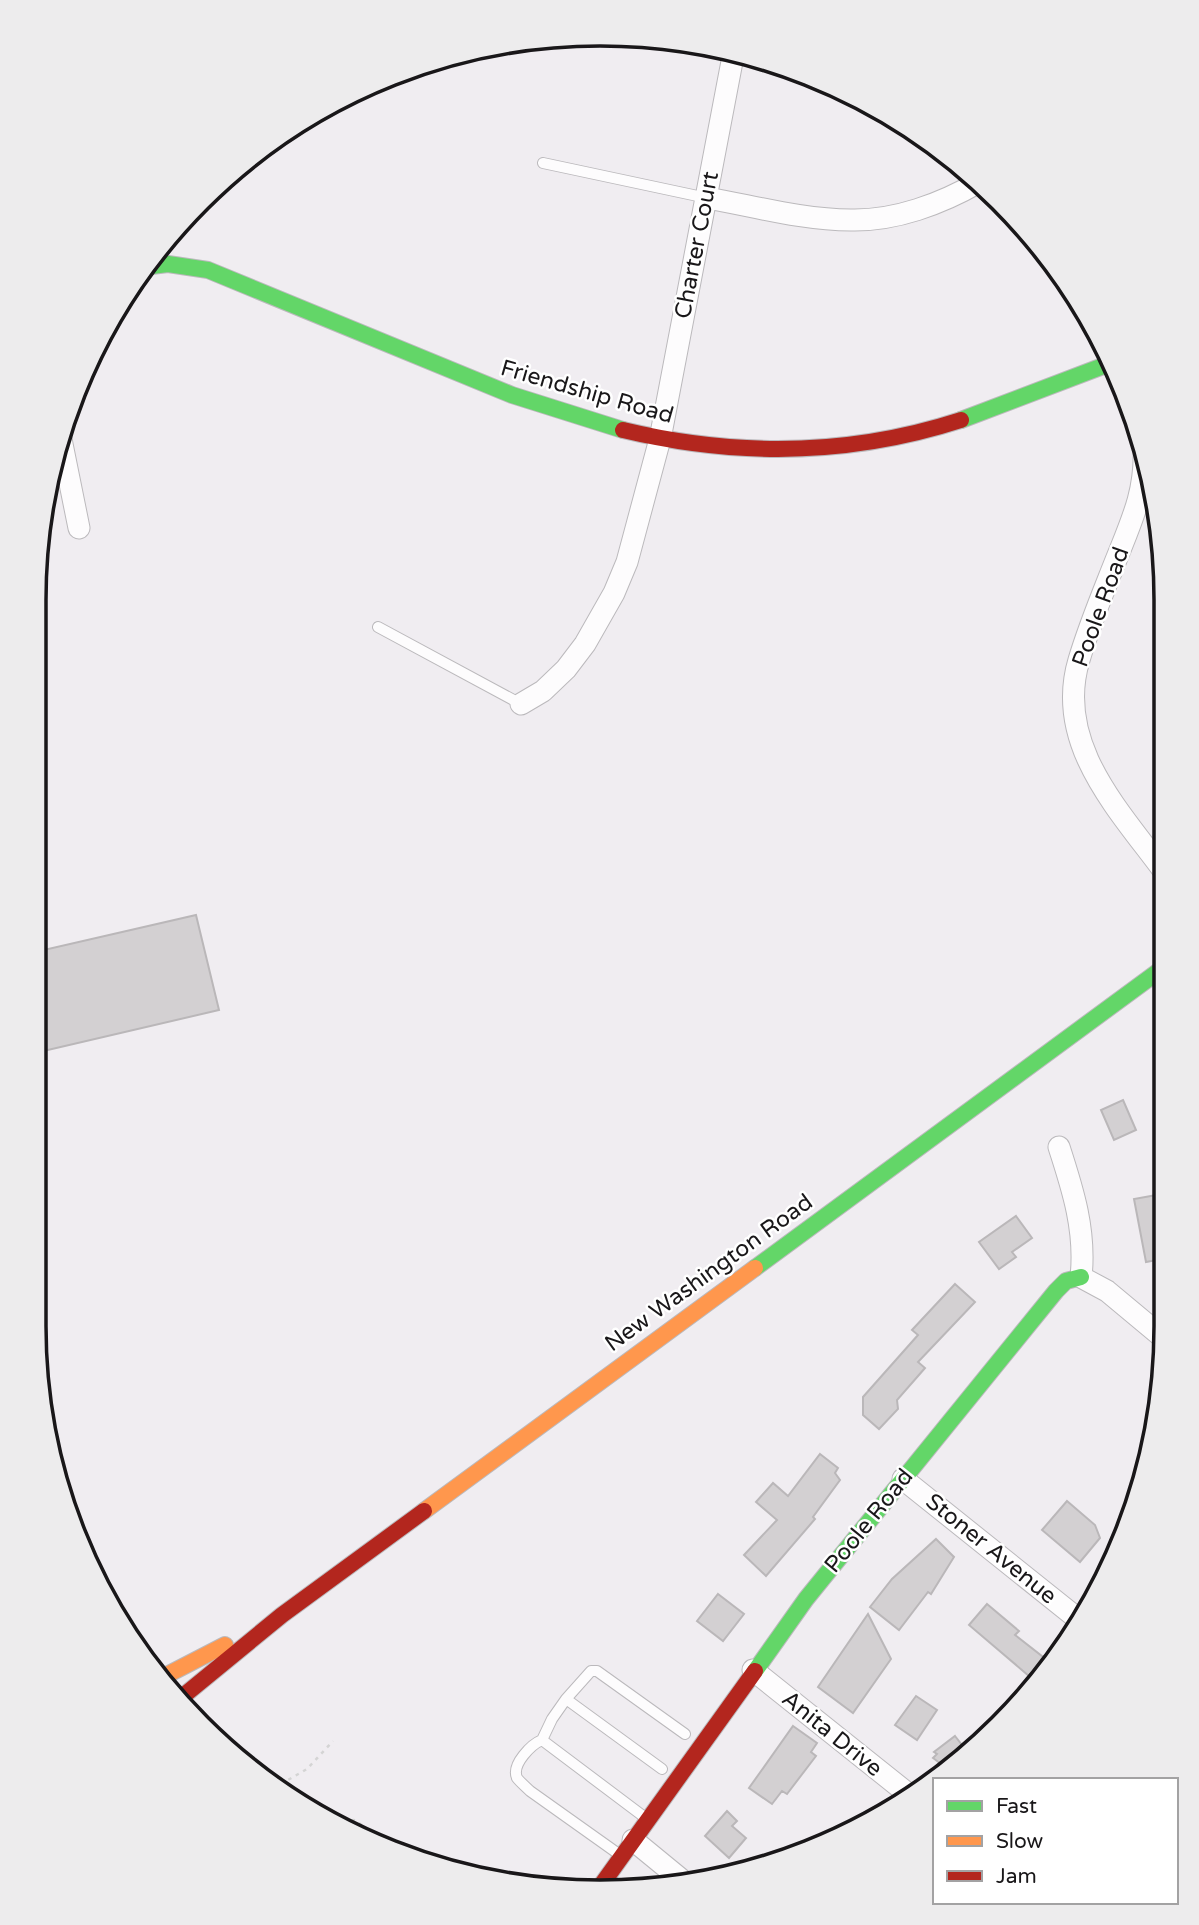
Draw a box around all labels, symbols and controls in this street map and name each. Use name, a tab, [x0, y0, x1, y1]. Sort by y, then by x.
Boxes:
street label: Charter Court	[669, 169, 725, 321]
street label: Friendship Road	[497, 354, 677, 430]
street label: Poole Road	[1066, 543, 1136, 671]
street label: New Washington Road	[600, 1188, 818, 1358]
street label: Poole Road	[819, 1463, 919, 1579]
street label: Stoner Avenue	[920, 1488, 1062, 1610]
street label: Anita Drive	[776, 1685, 888, 1783]
legend	[933, 1778, 1178, 1904]
text: Fast	[996, 1794, 1037, 1819]
text: Slow	[996, 1829, 1044, 1854]
text: Jam	[996, 1864, 1037, 1889]

